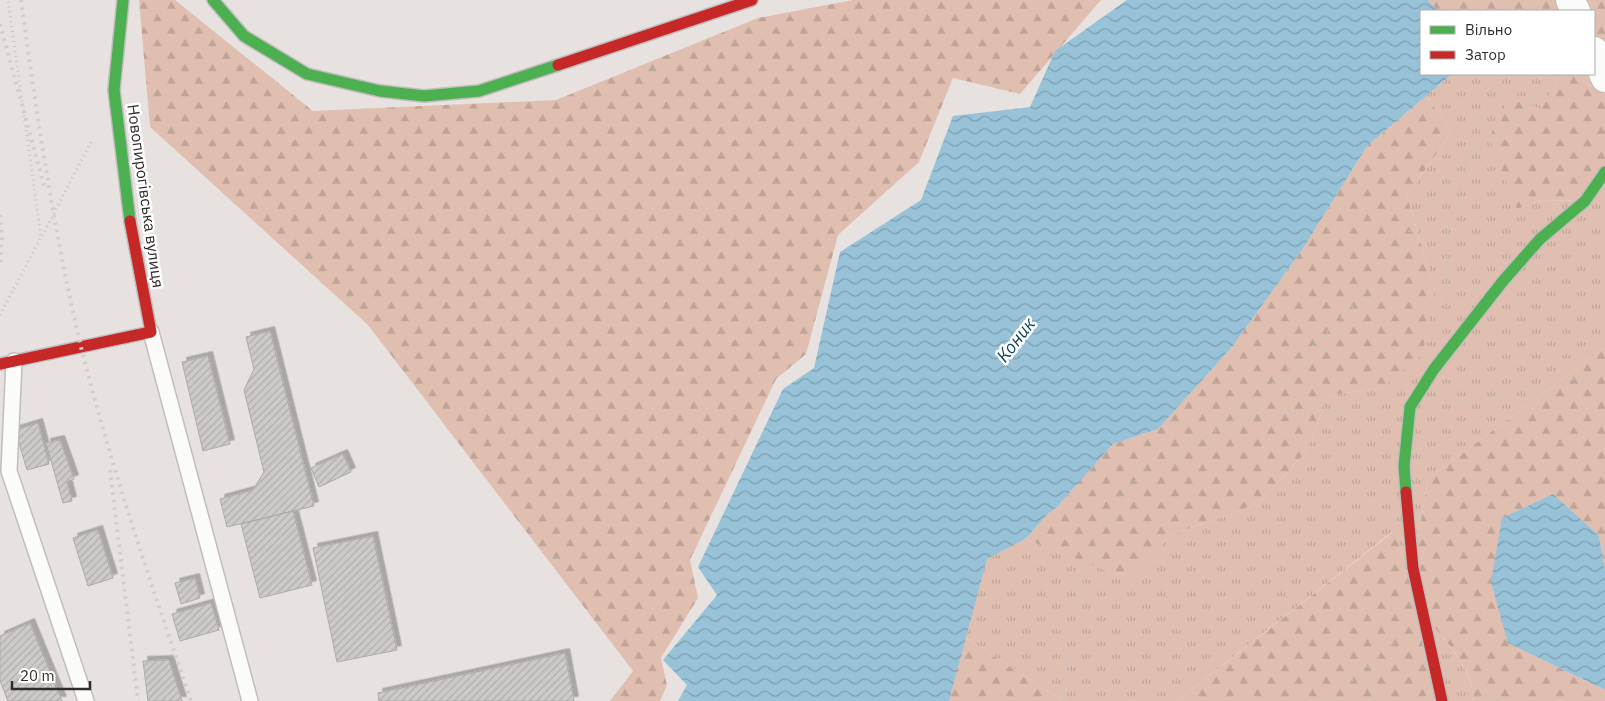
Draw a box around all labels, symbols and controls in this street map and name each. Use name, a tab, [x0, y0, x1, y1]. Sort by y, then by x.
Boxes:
legend	[1420, 10, 1595, 75]
text: Вільно	[1465, 20, 1512, 39]
text: Затор	[1465, 45, 1506, 64]
street label: Новопирогівська вулиця	[123, 103, 169, 289]
water label: Коник	[991, 312, 1040, 367]
scale bar	[12, 658, 90, 690]
text: 20 m	[20, 666, 55, 685]

